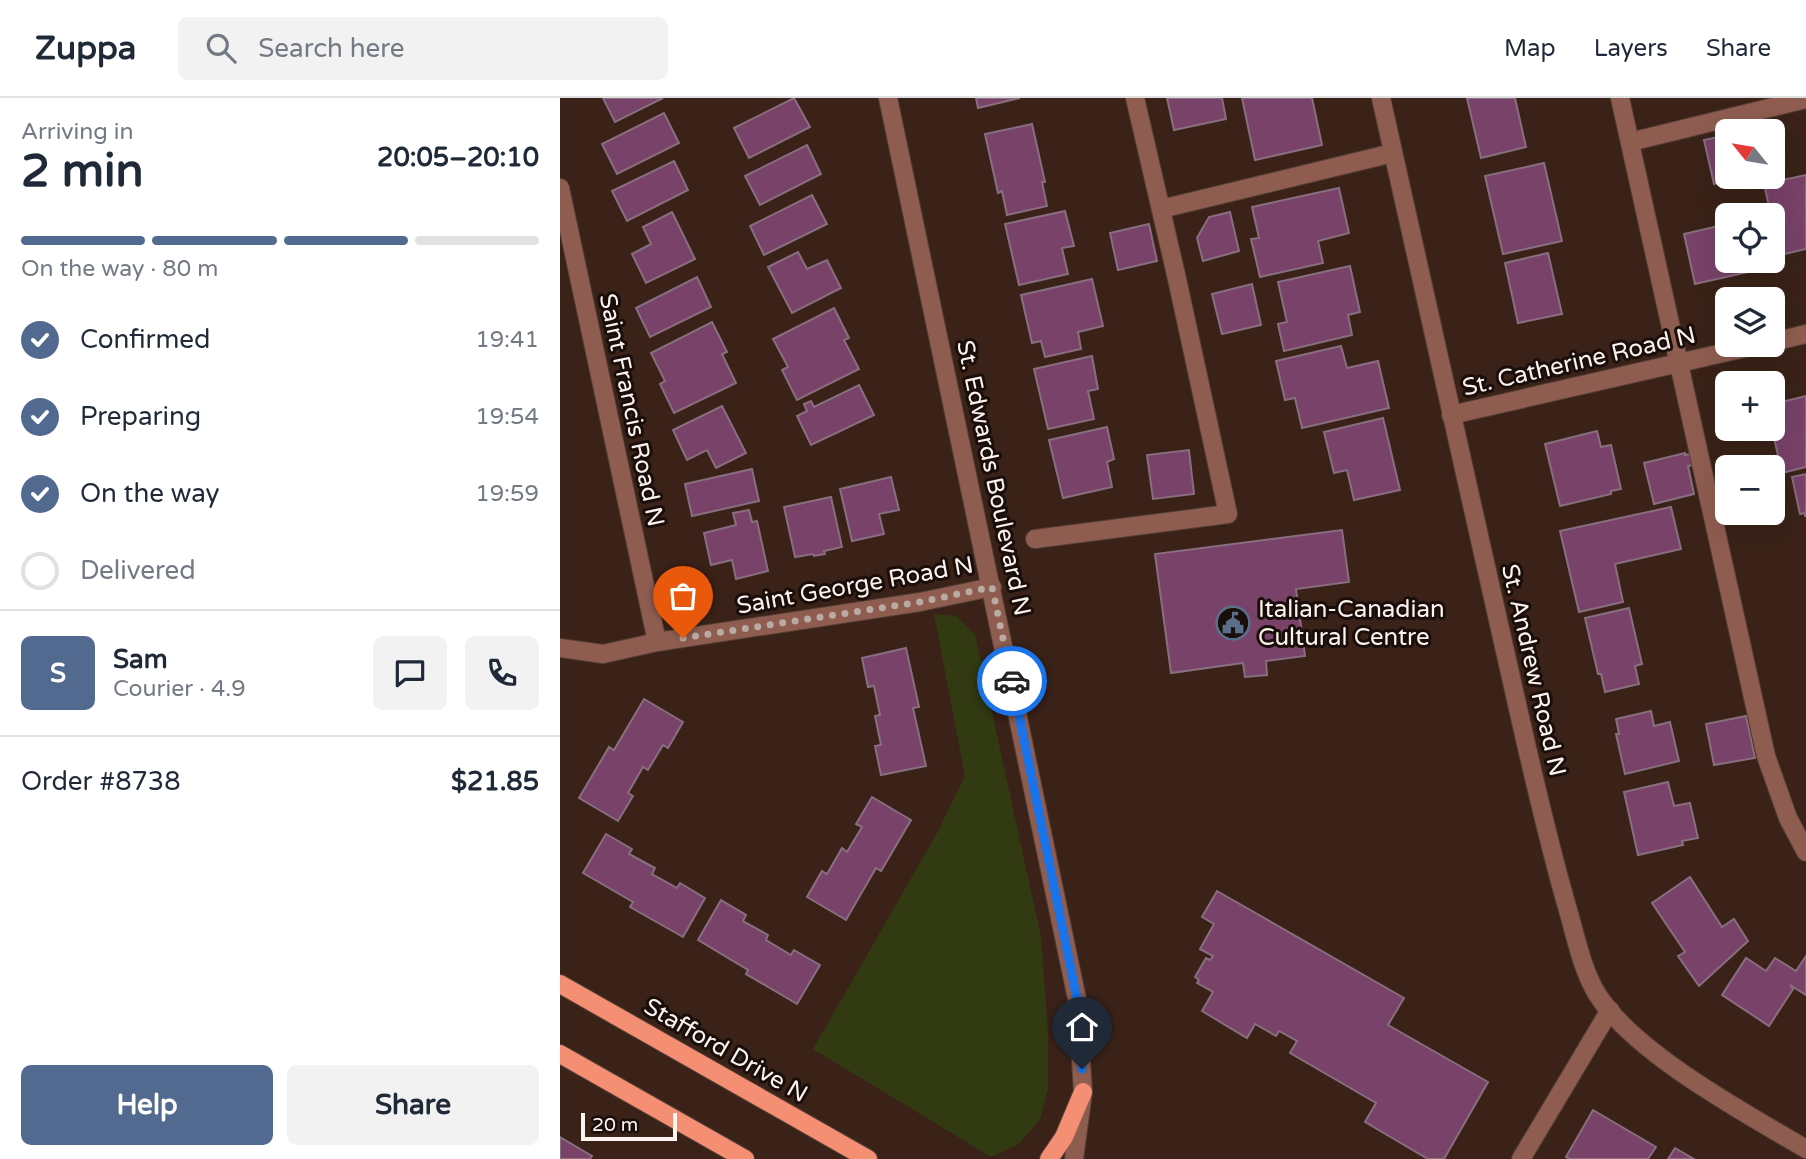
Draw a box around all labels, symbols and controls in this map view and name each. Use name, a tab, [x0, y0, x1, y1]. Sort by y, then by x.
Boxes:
search box	[178, 17, 668, 80]
text: Zuppa	[35, 29, 136, 68]
icon: search	[202, 29, 240, 67]
text: Search here	[258, 33, 405, 64]
text: Map	[1504, 34, 1556, 63]
text: Layers	[1594, 34, 1668, 63]
text: Share	[1706, 34, 1771, 63]
text: Arriving in	[21, 118, 134, 146]
north arrow	[1715, 119, 1785, 189]
map controls	[1715, 119, 1785, 525]
text: 20:05–20:10	[377, 142, 539, 173]
text: 2 min	[21, 144, 144, 199]
button: locate	[1715, 203, 1785, 273]
text: On the way · 80 m	[21, 255, 218, 283]
button: layers	[1715, 287, 1785, 357]
street label: Saint Francis Road N	[593, 291, 670, 529]
icon: check	[21, 321, 59, 359]
street label: St. Catherine Road N	[1460, 321, 1699, 402]
text: Confirmed	[80, 324, 210, 355]
text: 19:41	[475, 326, 539, 354]
street label: St. Edwards Boulevard N	[950, 338, 1037, 618]
button: +	[1715, 371, 1785, 441]
icon: check	[21, 398, 59, 436]
text: Preparing	[80, 401, 201, 432]
text: 19:54	[475, 403, 539, 431]
button: −	[1715, 455, 1785, 525]
icon: check	[21, 475, 59, 513]
text: On the way	[80, 478, 220, 509]
text: 19:59	[475, 480, 539, 508]
street label: Saint George Road N	[734, 550, 976, 621]
text: Delivered	[80, 555, 196, 586]
street label: St. Andrew Road N	[1495, 561, 1572, 779]
pin	[653, 566, 713, 638]
icon: bag	[664, 577, 702, 615]
place label: Italian-Canadian Cultural Centre	[1258, 595, 1445, 652]
public building icon: Italian-Canadian Cultural Centre	[1214, 604, 1252, 642]
button: chat	[373, 636, 447, 710]
button: phone	[465, 636, 539, 710]
text: Sam	[113, 644, 168, 675]
courier	[977, 646, 1047, 716]
text: S	[50, 658, 66, 689]
icon: car	[993, 662, 1031, 700]
text: Courier · 4.9	[113, 675, 246, 703]
text: Order #8738	[21, 766, 181, 797]
text: $21.85	[451, 766, 539, 797]
street label: Stafford Drive N	[639, 992, 813, 1109]
pin	[1052, 997, 1112, 1069]
icon: home	[1063, 1008, 1101, 1046]
button: Help	[21, 1065, 273, 1145]
button: Share	[287, 1065, 539, 1145]
scale bar	[581, 1110, 677, 1142]
text: 20 m	[592, 1114, 638, 1136]

